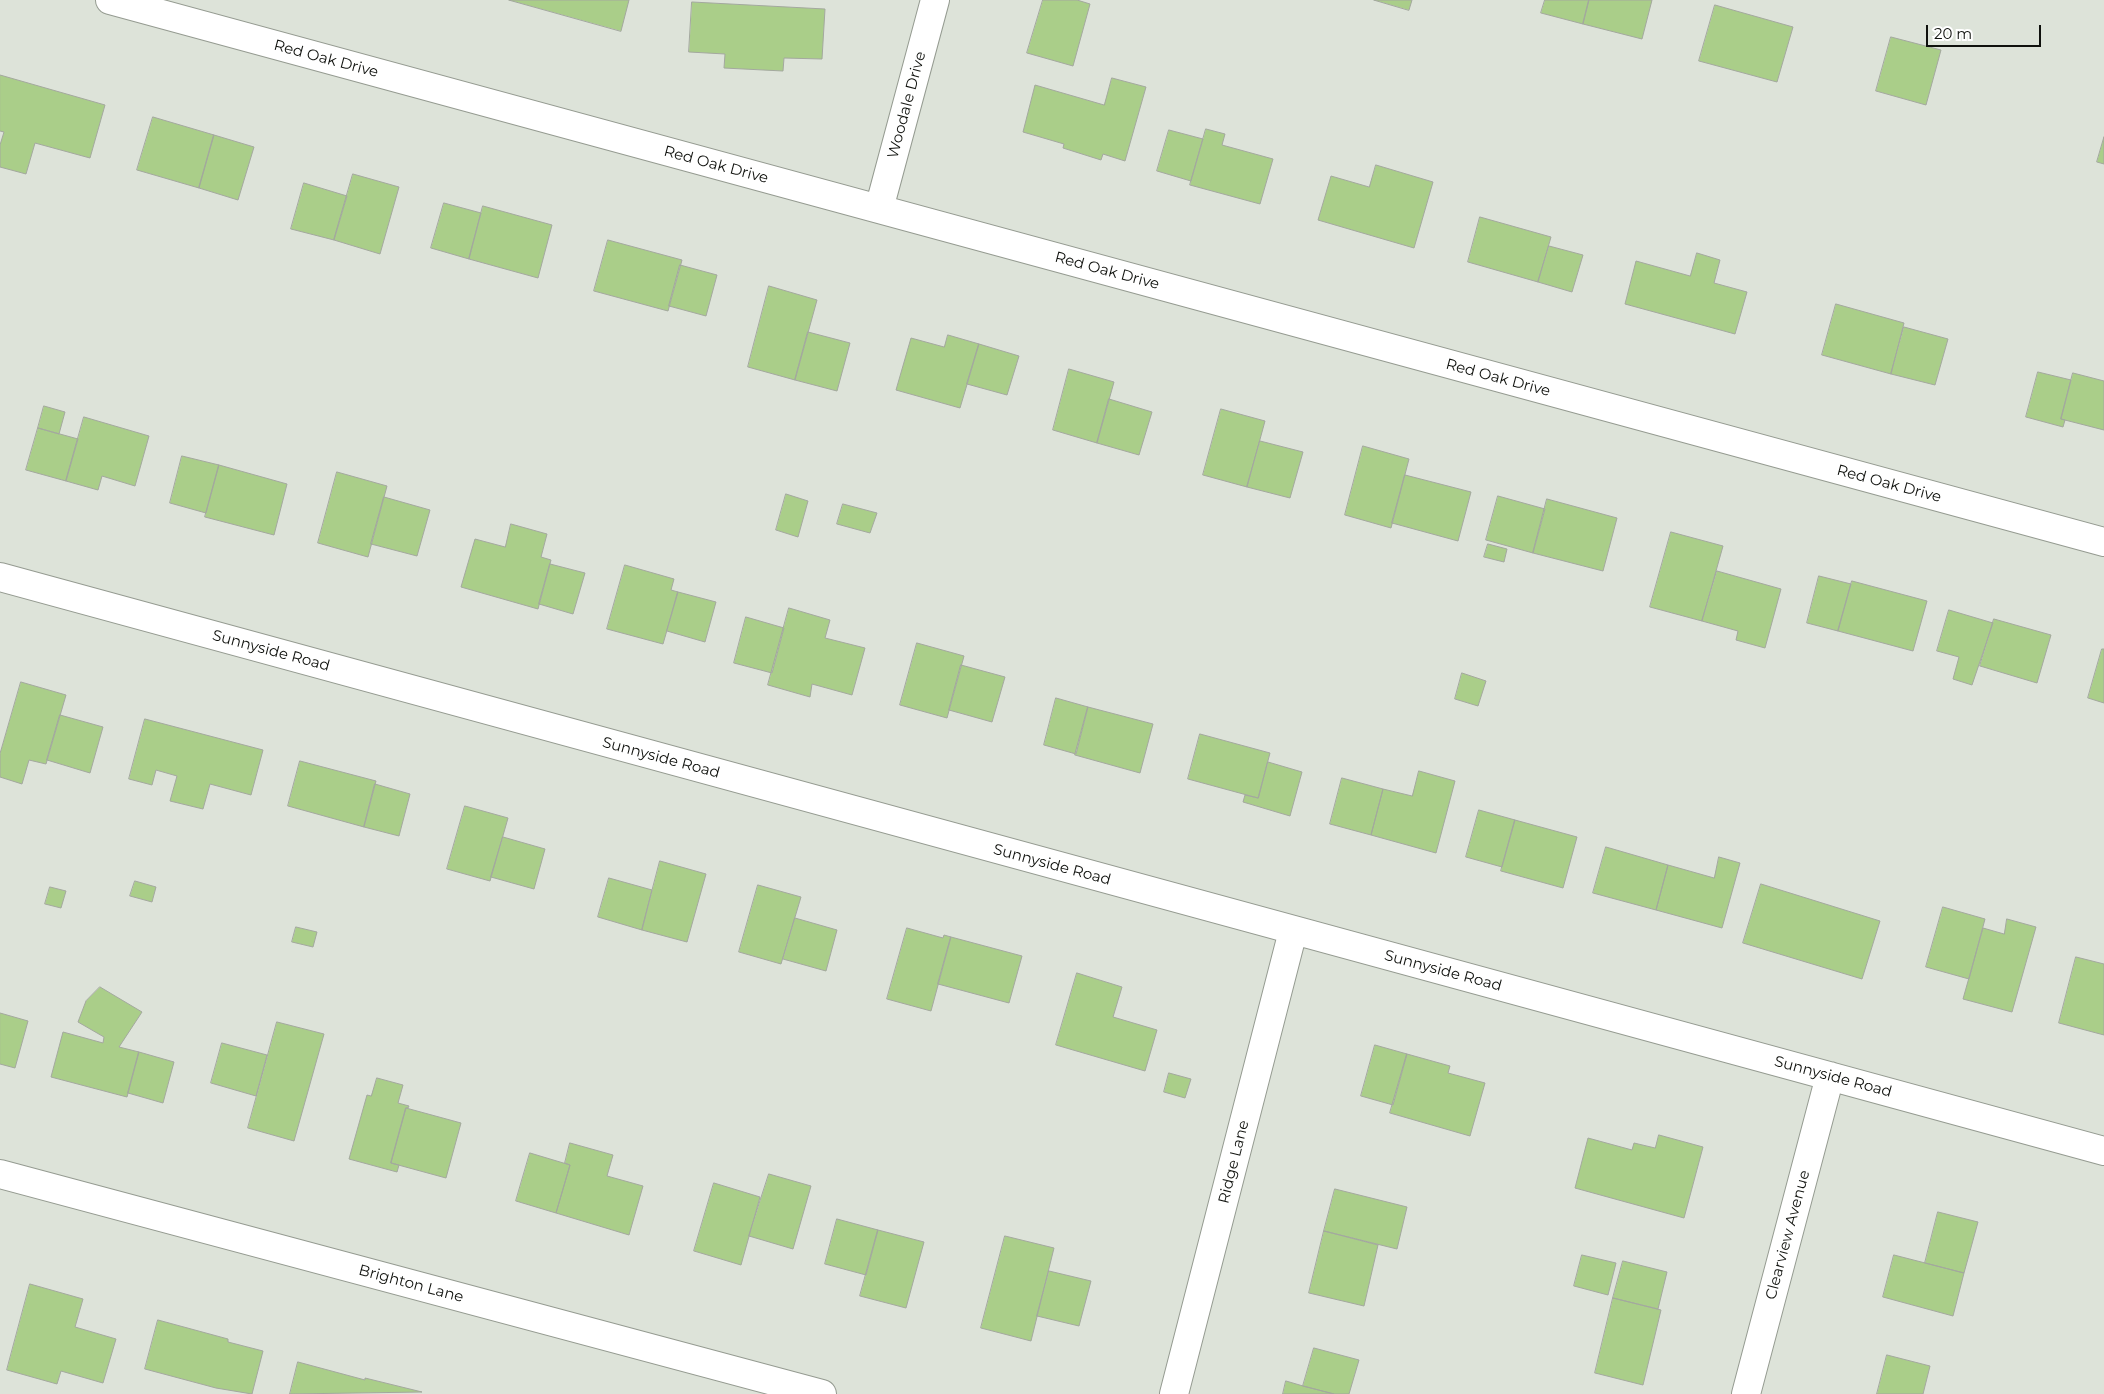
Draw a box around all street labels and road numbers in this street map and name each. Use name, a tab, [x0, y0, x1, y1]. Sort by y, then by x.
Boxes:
street label: Red Oak Drive	[272, 36, 380, 82]
street label: Woodale Drive	[884, 50, 930, 160]
street label: Red Oak Drive	[662, 142, 770, 188]
street label: Red Oak Drive	[1053, 248, 1161, 294]
street label: Red Oak Drive	[1444, 355, 1552, 401]
street label: Red Oak Drive	[1835, 461, 1943, 507]
street label: Sunnyside Road	[210, 627, 332, 675]
street label: Sunnyside Road	[600, 734, 722, 782]
street label: Sunnyside Road	[991, 841, 1113, 889]
street label: Sunnyside Road	[1382, 947, 1504, 995]
street label: Sunnyside Road	[1772, 1053, 1894, 1101]
street label: Ridge Lane	[1215, 1118, 1253, 1206]
street label: Clearview Avenue	[1762, 1168, 1814, 1302]
street label: Brighton Lane	[357, 1261, 465, 1307]

